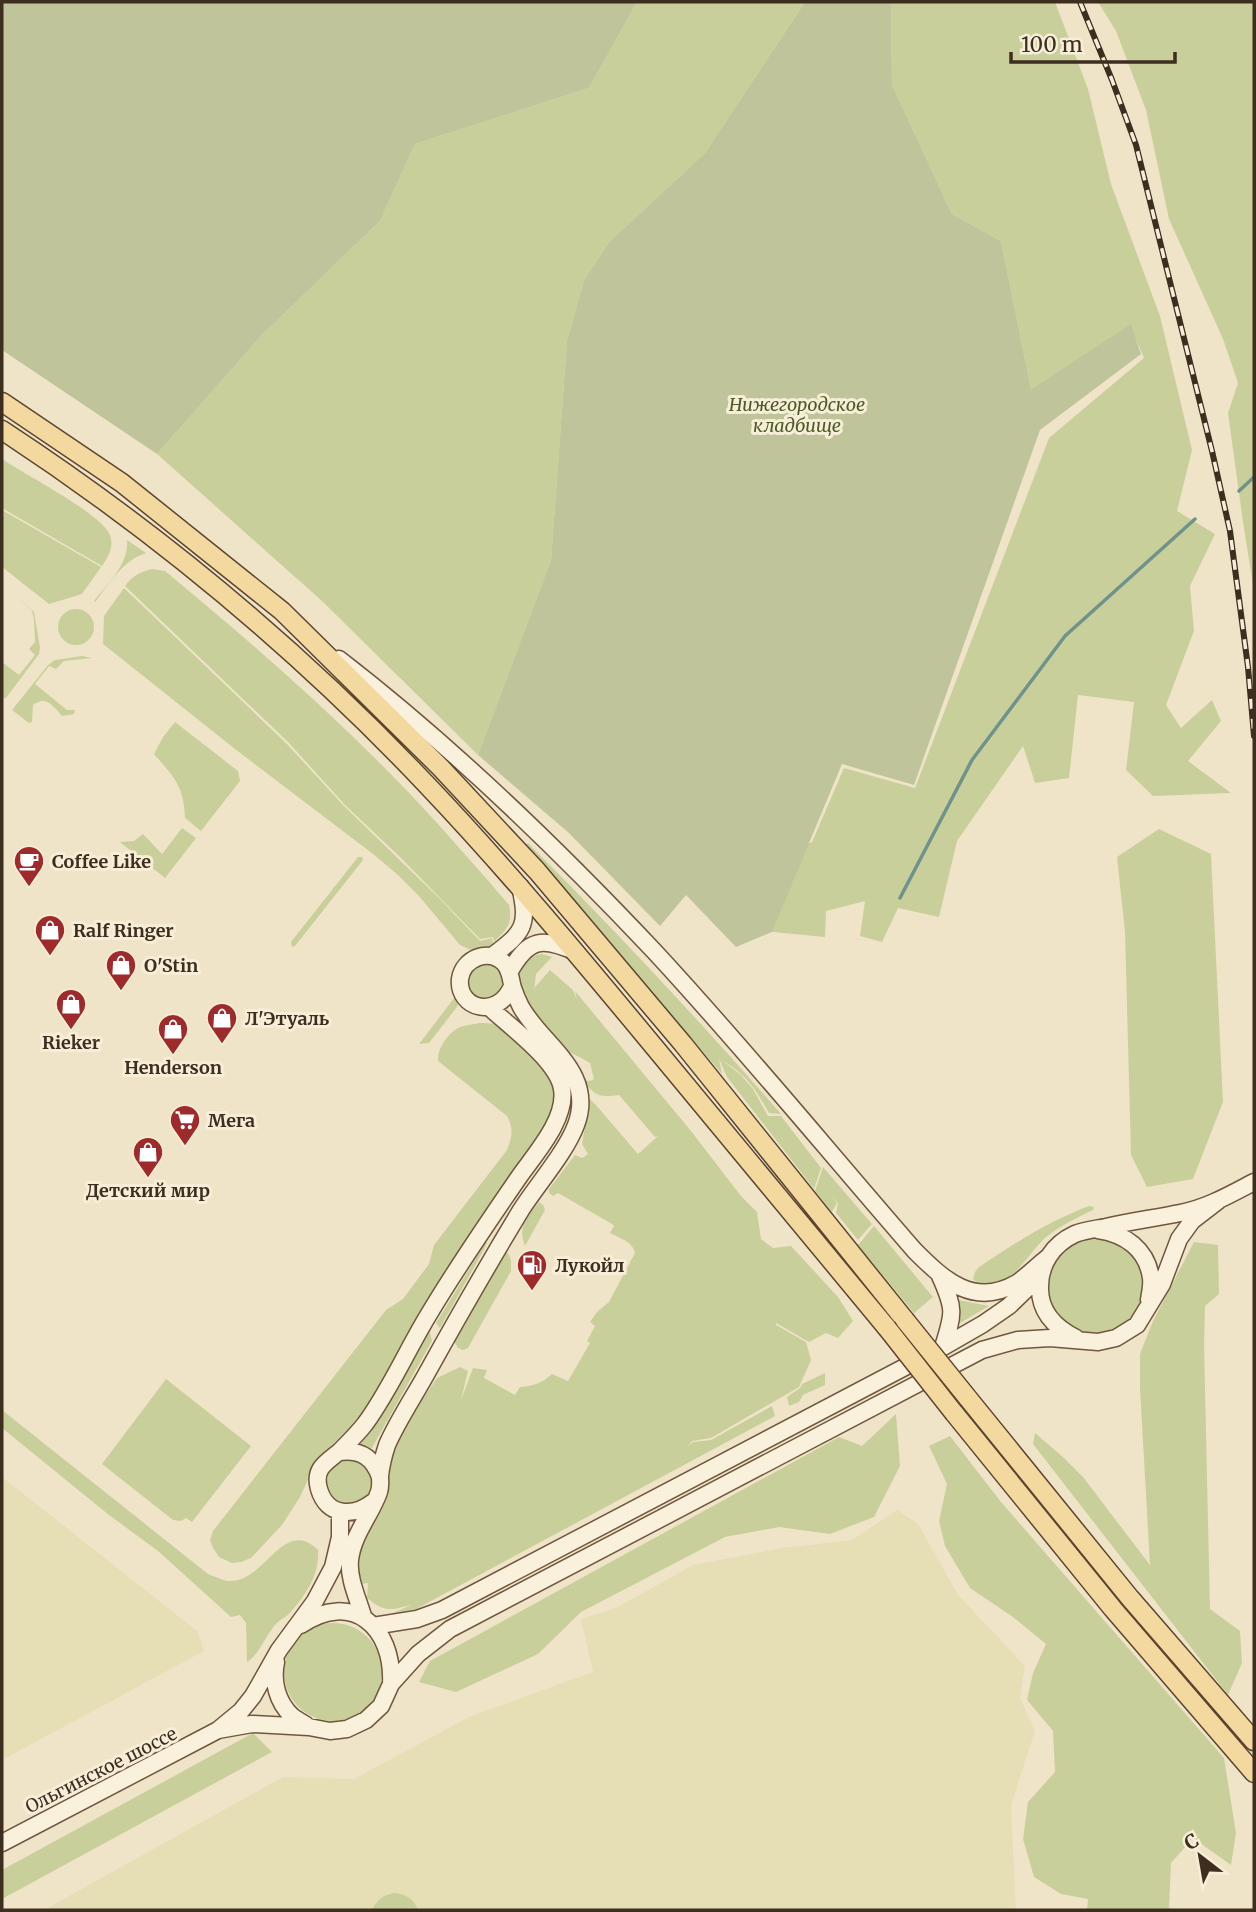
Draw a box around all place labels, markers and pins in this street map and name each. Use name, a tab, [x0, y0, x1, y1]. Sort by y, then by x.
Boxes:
cafe icon: Coffee Like	[12, 844, 46, 888]
place label: Coffee Like	[52, 850, 151, 873]
shop icon: Ralf Ringer	[33, 913, 67, 957]
place label: Ralf Ringer	[73, 919, 174, 942]
shop icon: O'Stin	[104, 948, 138, 992]
place label: O'Stin	[144, 954, 198, 977]
shop icon: Rieker	[54, 987, 88, 1031]
shop icon: Л'Этуаль	[205, 1001, 239, 1045]
place label: Л'Этуаль	[245, 1007, 330, 1030]
shop icon: Henderson	[156, 1012, 190, 1056]
place label: Rieker	[42, 1031, 100, 1054]
place label: Henderson	[124, 1056, 222, 1079]
supermarket icon: Мега	[168, 1103, 202, 1147]
place label: Мега	[208, 1109, 255, 1132]
shop icon: Детский мир	[131, 1135, 165, 1179]
place label: Детский мир	[86, 1179, 210, 1202]
fuel station icon: Лукойл	[515, 1248, 549, 1292]
place label: Лукойл	[555, 1254, 625, 1277]

